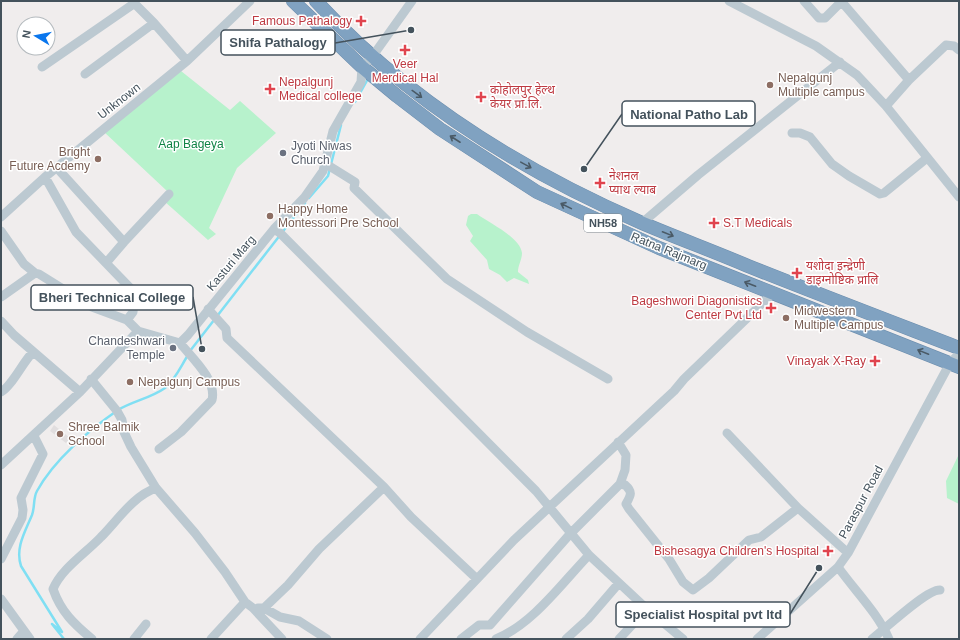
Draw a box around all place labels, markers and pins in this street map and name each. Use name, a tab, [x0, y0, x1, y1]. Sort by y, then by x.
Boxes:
place label: Famous Pathalogy	[252, 14, 352, 28]
marker: Famous Pathalogy	[355, 15, 367, 27]
callout: Shifa Pathalogy	[221, 30, 335, 55]
marker: Veer Merdical Hal	[399, 44, 411, 56]
place label: Veer Merdical Hal	[372, 57, 438, 85]
place label: Nepalgunj Multiple campus	[778, 71, 865, 99]
place label: Nepalgunj Medical college	[279, 75, 362, 103]
marker: Nepalgunj Multiple campus	[765, 80, 775, 90]
place label: काेहाेलपुर हेल्थ केयर प्रा.लि.	[490, 82, 555, 111]
marker: Nepalgunj Medical college	[264, 83, 276, 95]
marker: काेहाेलपुर हेल्थ केयर प्रा.लि.	[475, 91, 487, 103]
callout: National Patho Lab	[622, 101, 755, 126]
place label: Jyoti Niwas Church	[291, 139, 352, 167]
place label: Bright Future Acdemy	[9, 145, 91, 173]
marker: Jyoti Niwas Church	[278, 148, 288, 158]
marker: Bright Future Acdemy	[93, 154, 103, 164]
place label: नेशनल प्याथ ल्याब	[609, 168, 657, 197]
marker: नेशनल प्याथ ल्याब	[594, 177, 606, 189]
place label: Happy Home Montessori Pre School	[278, 202, 399, 230]
marker: Happy Home Montessori Pre School	[265, 211, 275, 221]
place label: S.T Medicals	[723, 216, 792, 230]
marker: S.T Medicals	[708, 217, 720, 229]
place label: यशोदा इन्द्रेणी डाइग्नोष्टिक प्रालि	[805, 258, 879, 287]
marker: यशोदा इन्द्रेणी डाइग्नोष्टिक प्रालि	[791, 267, 803, 279]
callout: Bheri Technical College	[31, 285, 193, 310]
place label: Bageshwori Diagonistics Center Pvt Ltd	[631, 294, 762, 322]
marker: Bageshwori Diagonistics Center Pvt Ltd	[765, 302, 777, 314]
place label: Midwestern Multiple Campus	[794, 304, 883, 332]
marker: Midwestern Multiple Campus	[781, 313, 791, 323]
place label: Chandeshwari Temple	[88, 334, 165, 362]
marker: Chandeshwari Temple	[168, 343, 178, 353]
place label: Vinayak X-Ray	[787, 354, 866, 368]
marker: Vinayak X-Ray	[869, 355, 881, 367]
place label: Nepalgunj Campus	[138, 375, 240, 389]
marker: Nepalgunj Campus	[125, 377, 135, 387]
place label: Shree Balmik School	[68, 420, 140, 448]
marker: Shree Balmik School	[55, 429, 65, 439]
place label: Bishesagya Children's Hospital	[654, 544, 819, 558]
marker: Bishesagya Children's Hospital	[822, 545, 834, 557]
callout: Specialist Hospital pvt ltd	[616, 602, 790, 627]

